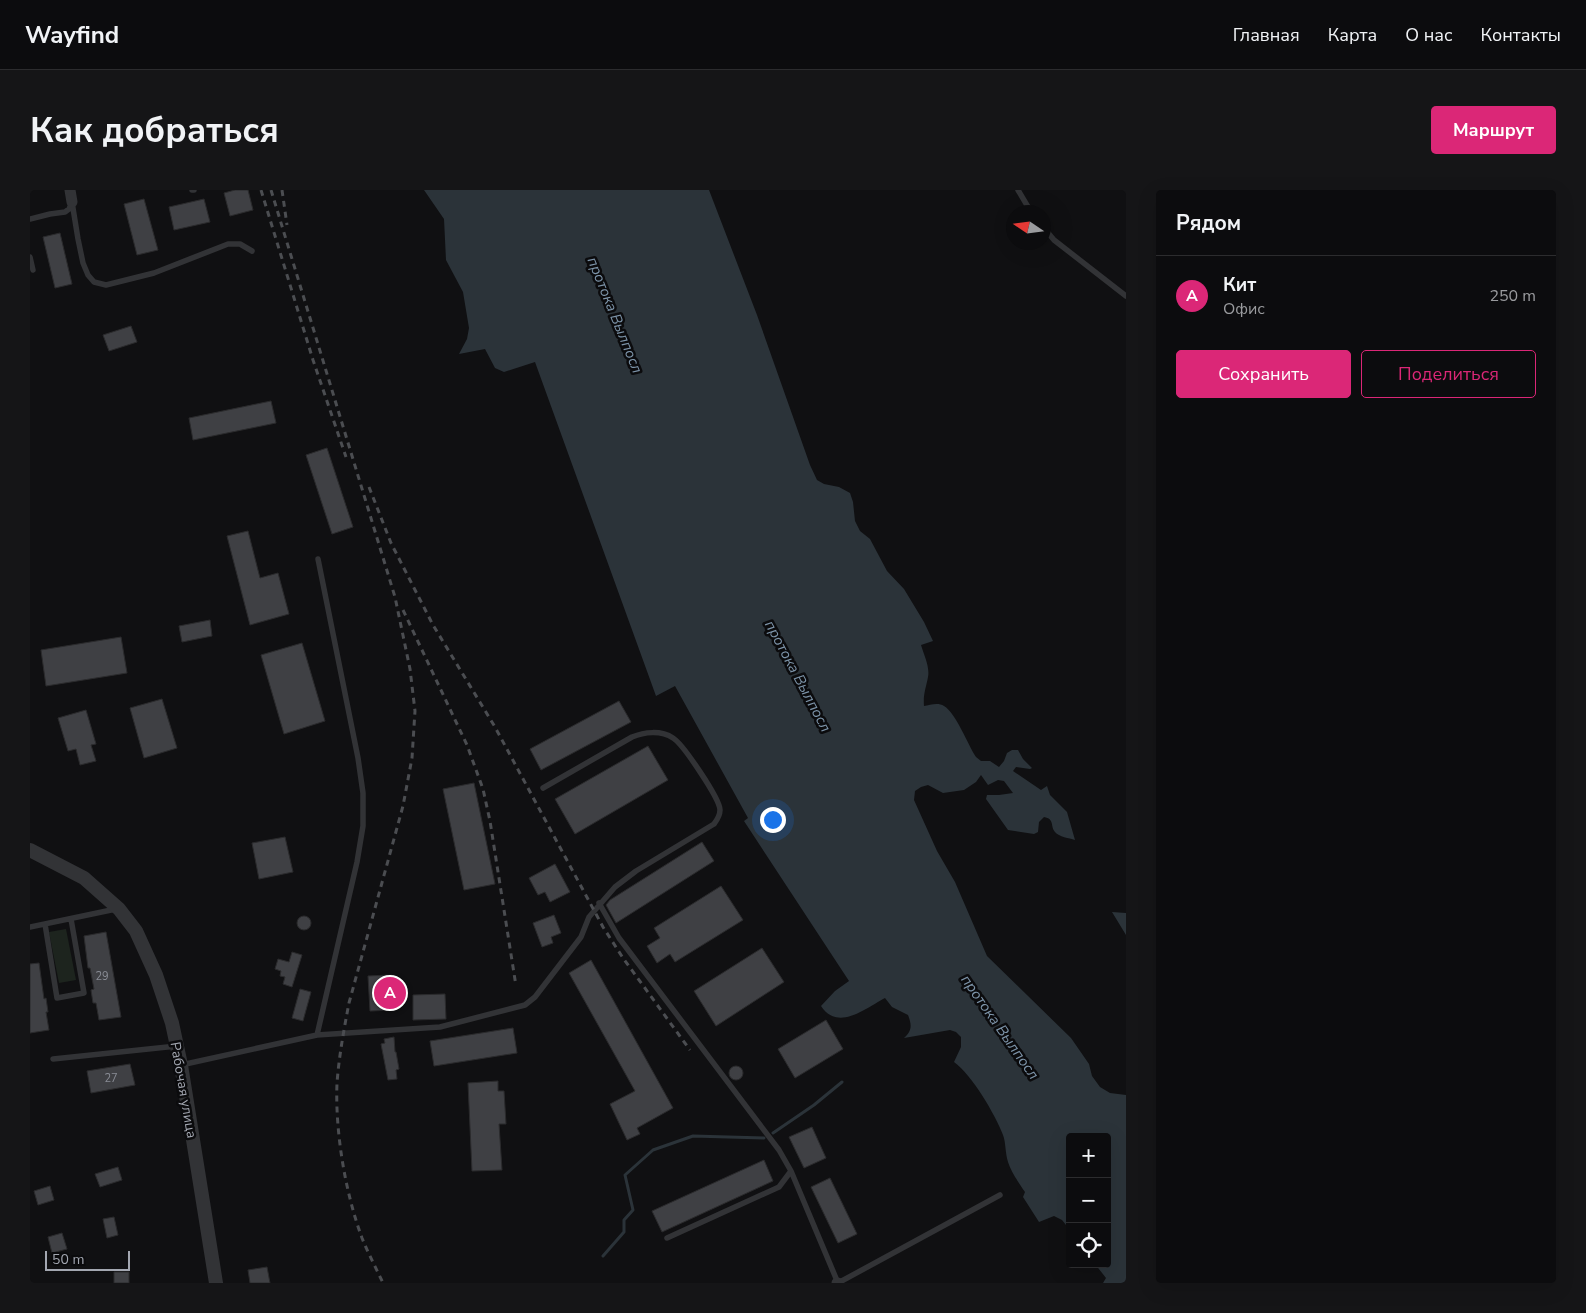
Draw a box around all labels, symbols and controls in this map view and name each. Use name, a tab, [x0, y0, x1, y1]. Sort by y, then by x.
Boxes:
text: Wayfind	[25, 19, 119, 51]
text: Главная	[1233, 23, 1300, 47]
text: Карта	[1328, 23, 1377, 47]
text: О нас	[1405, 23, 1453, 47]
text: Контакты	[1481, 23, 1561, 47]
button: Маршрут	[1431, 106, 1556, 154]
text: Как добраться	[30, 107, 279, 154]
north arrow	[1006, 205, 1051, 250]
text: Рядом	[1176, 209, 1241, 237]
water label: протока Вылпосл	[583, 254, 647, 376]
text: Кит	[1223, 272, 1256, 298]
text: A	[1186, 285, 1198, 307]
text: 250 m	[1489, 285, 1536, 307]
text: Офис	[1223, 298, 1265, 320]
button: Сохранить	[1176, 350, 1351, 398]
button: Поделиться	[1361, 350, 1536, 398]
water label: протока Вылпосл	[760, 617, 836, 735]
your location	[760, 807, 786, 833]
house number: 29	[95, 969, 109, 984]
water label: протока Вылпосл	[956, 971, 1044, 1083]
pin: A	[374, 974, 406, 1012]
street label: Рабочая улица	[166, 1040, 201, 1140]
house number: 27	[104, 1071, 118, 1086]
map controls	[1066, 1133, 1111, 1268]
button: +	[1066, 1133, 1111, 1178]
button: −	[1066, 1178, 1111, 1223]
button: locate	[1066, 1223, 1111, 1268]
scale bar	[45, 1248, 130, 1271]
text: 50 m	[52, 1250, 84, 1269]

